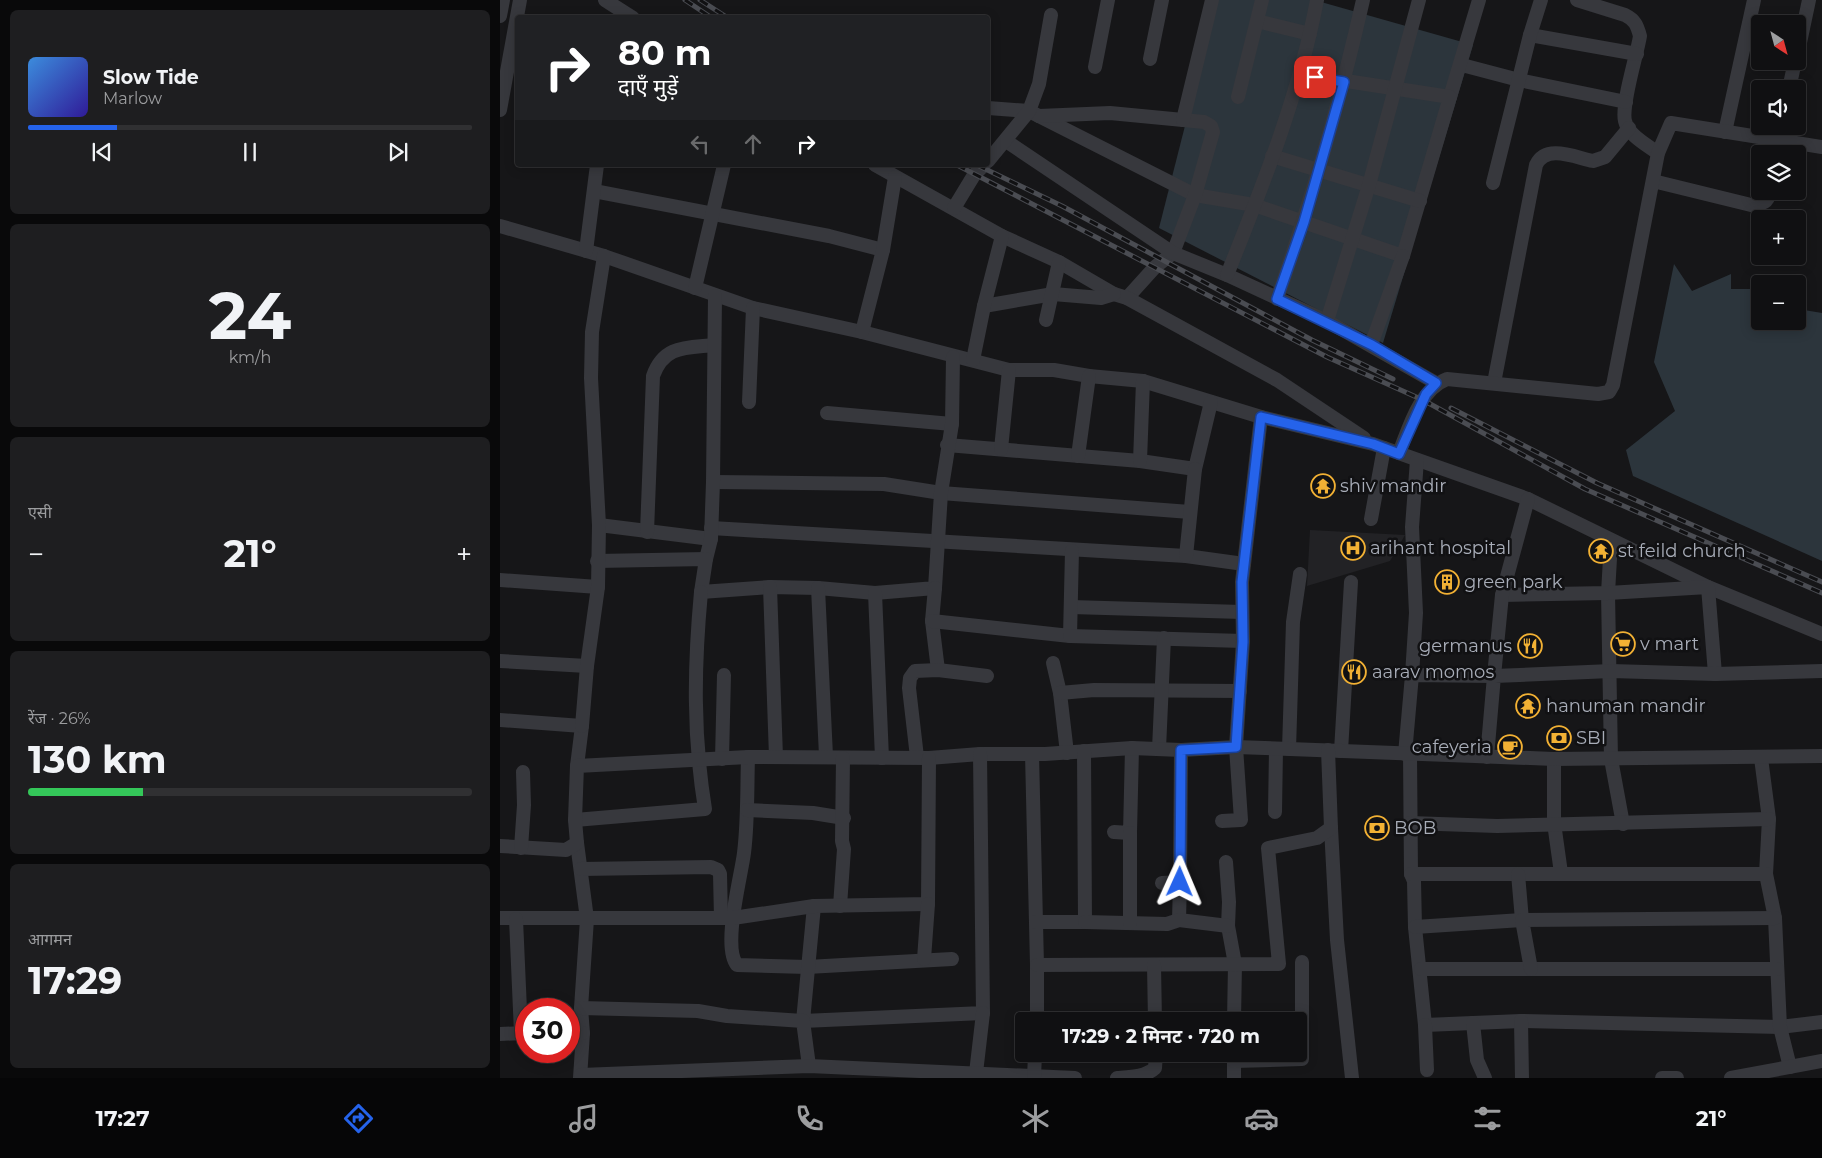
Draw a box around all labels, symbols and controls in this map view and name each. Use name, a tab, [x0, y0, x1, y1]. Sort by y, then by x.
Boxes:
north arrow	[1751, 15, 1806, 70]
map controls	[1751, 15, 1806, 330]
text: 80 m	[618, 31, 712, 74]
icon: right	[535, 35, 600, 100]
pin	[1294, 56, 1336, 98]
icon: arrive	[1301, 63, 1329, 91]
text: Slow Tide	[103, 66, 199, 89]
text: दाएँ मुड़ें	[618, 74, 678, 101]
button: sound	[1751, 80, 1806, 135]
text: Marlow	[103, 89, 162, 108]
icon: left	[686, 130, 714, 158]
icon: ahead	[739, 130, 767, 158]
icon: right	[792, 130, 820, 158]
icon: previous	[88, 138, 116, 166]
icon: pause	[236, 138, 264, 166]
icon: next	[384, 138, 412, 166]
button: layers	[1751, 145, 1806, 200]
button: +	[1751, 210, 1806, 265]
button: −	[1751, 275, 1806, 330]
text: 24	[209, 276, 291, 355]
text: km/h	[229, 348, 271, 367]
temple icon: shiv mandir	[1310, 473, 1336, 499]
place label: shiv mandir	[1340, 475, 1446, 497]
text: एसी	[28, 503, 52, 522]
text: 21°	[223, 530, 277, 577]
hospital icon: arihant hospital	[1340, 535, 1366, 561]
text: −	[28, 537, 44, 571]
text: +	[456, 537, 472, 571]
place label: arihant hospital	[1370, 537, 1511, 559]
temple icon: st feild church	[1588, 538, 1614, 564]
place label: st feild church	[1618, 540, 1746, 562]
building icon: green park	[1434, 569, 1460, 595]
place label: green park	[1464, 571, 1563, 593]
supermarket icon: v mart	[1610, 631, 1636, 657]
restaurant icon: germanus	[1517, 633, 1543, 659]
place label: v mart	[1640, 633, 1699, 655]
place label: germanus	[1419, 635, 1512, 657]
restaurant icon: aarav momos	[1341, 659, 1367, 685]
place label: aarav momos	[1372, 661, 1494, 683]
temple icon: hanuman mandir	[1515, 693, 1541, 719]
place label: hanuman mandir	[1546, 695, 1706, 717]
text: रेंज · 26%	[28, 709, 91, 728]
bank icon: SBI	[1546, 725, 1572, 751]
place label: SBI	[1576, 727, 1606, 749]
cafe icon: cafeyeria	[1497, 734, 1523, 760]
text: 130 km	[28, 736, 167, 783]
place label: cafeyeria	[1412, 736, 1492, 758]
bank icon: BOB	[1364, 815, 1390, 841]
place label: BOB	[1394, 817, 1436, 839]
position arrow	[1153, 855, 1205, 907]
text: आगमन	[28, 930, 72, 949]
text: 17:29	[28, 957, 122, 1004]
speed limit sign: 30	[515, 998, 580, 1063]
text: 17:29 · 2 मिनट · 720 m	[1062, 1025, 1260, 1048]
icon: directions	[341, 1101, 376, 1136]
icon: music	[566, 1101, 601, 1136]
icon: phone	[792, 1101, 827, 1136]
icon: climate	[1018, 1101, 1053, 1136]
icon: car	[1244, 1101, 1279, 1136]
icon: filters	[1470, 1101, 1505, 1136]
text: 17:27	[95, 1105, 150, 1132]
text: 21°	[1696, 1105, 1726, 1132]

